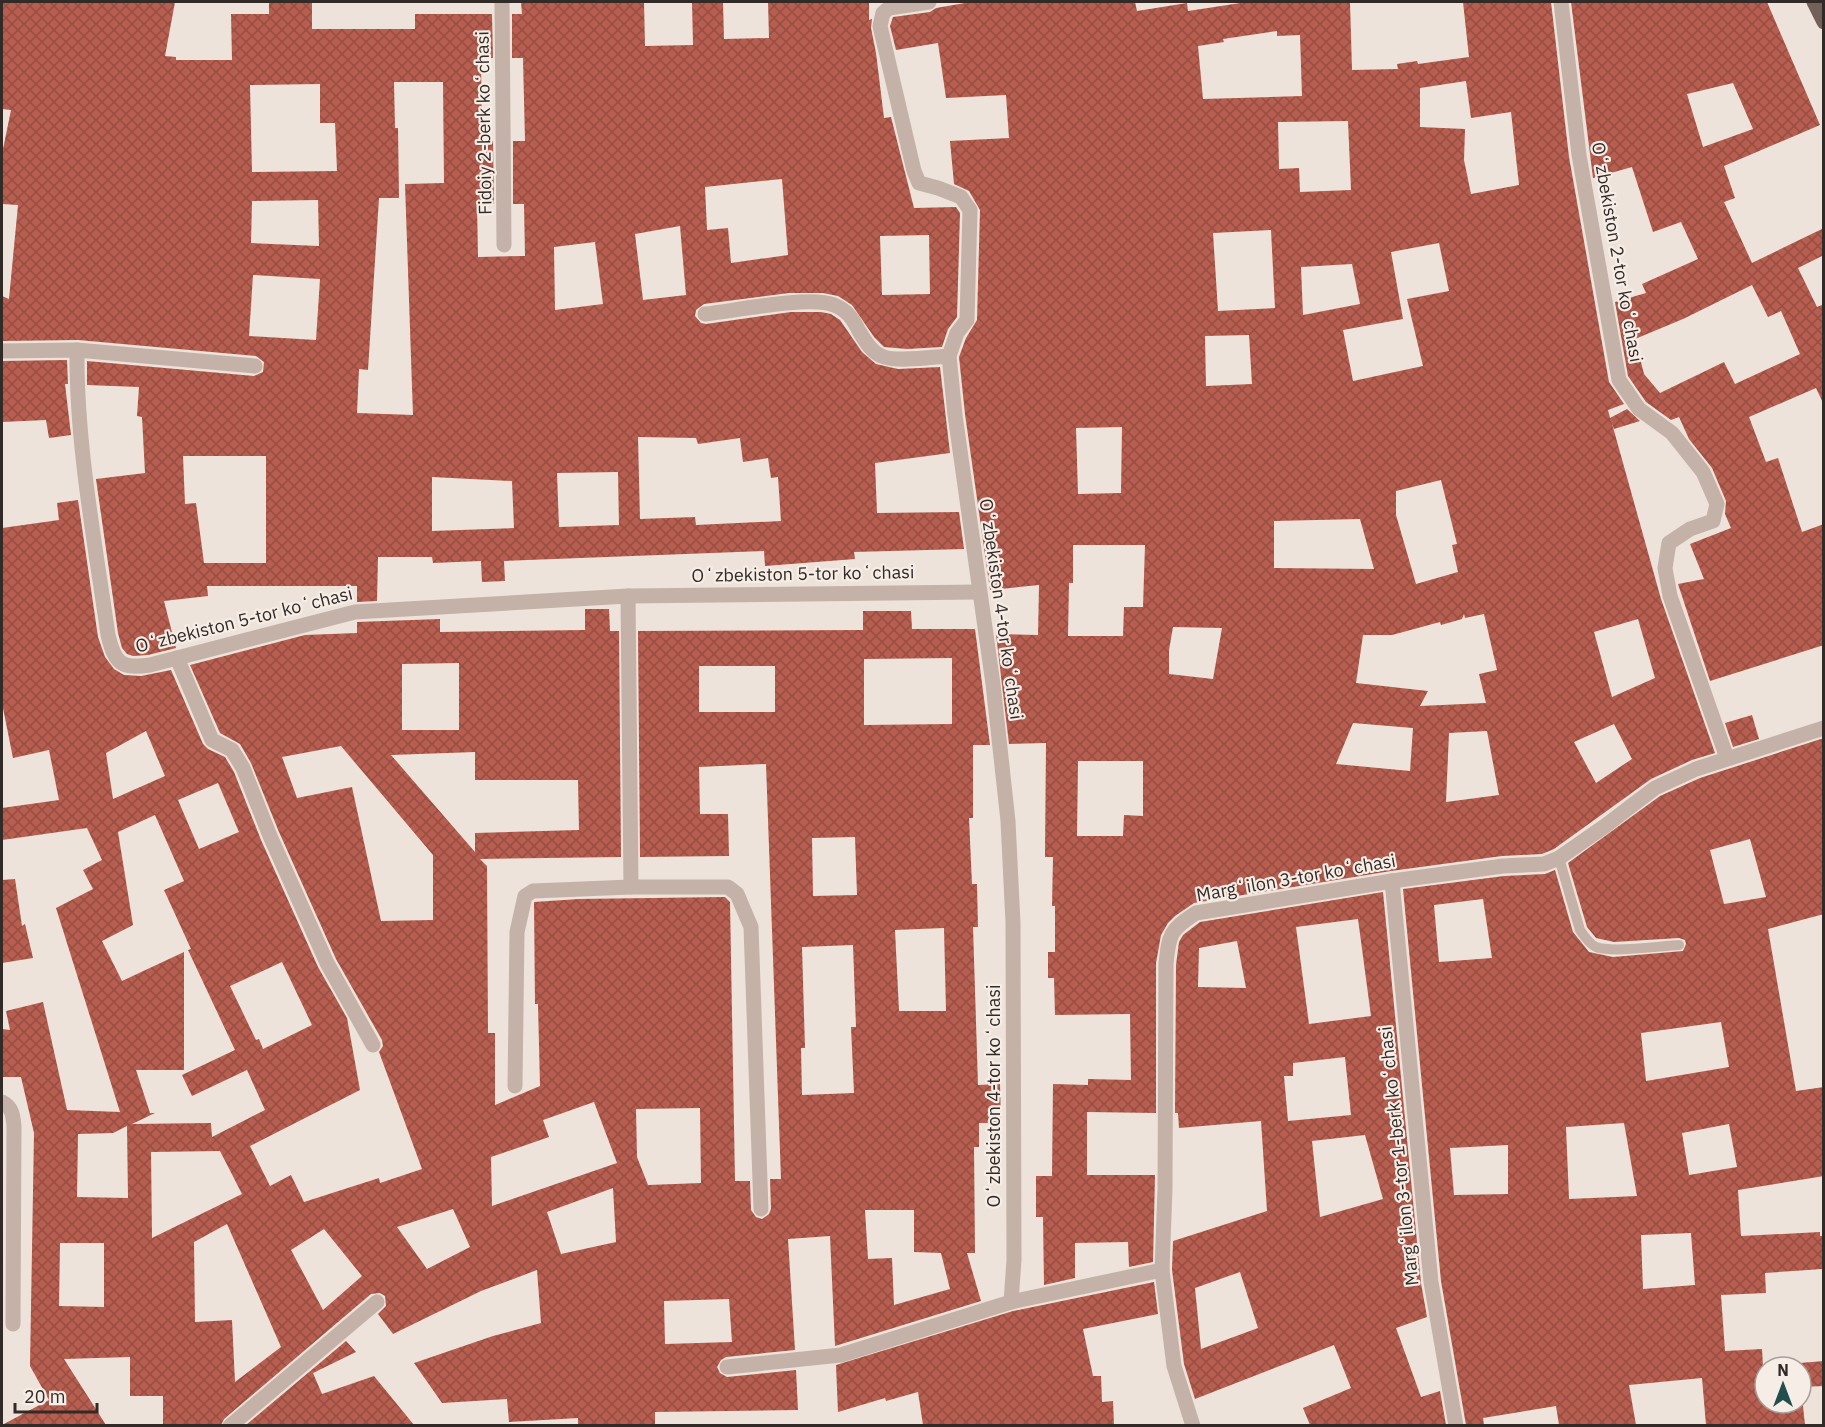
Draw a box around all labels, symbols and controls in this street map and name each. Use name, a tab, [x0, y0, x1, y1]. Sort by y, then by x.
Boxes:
street label: Fidoiy 2-berk koʻchasi	[470, 31, 497, 215]
street label: Oʻzbekiston 2-tor koʻchasi	[1587, 140, 1648, 364]
street label: Oʻzbekiston 4-tor koʻchasi	[975, 497, 1028, 721]
street label: Oʻzbekiston 5-tor koʻchasi	[691, 560, 915, 587]
street label: Oʻzbekiston 5-tor koʻchasi	[133, 581, 355, 658]
street label: Margʻilon 3-tor koʻchasi	[1194, 849, 1397, 906]
street label: Oʻzbekiston 4-tor koʻchasi	[982, 984, 1005, 1208]
street label: Margʻilon 3-tor 1-berk koʻchasi	[1373, 1025, 1424, 1287]
north arrow	[1753, 1355, 1813, 1415]
text: N	[1777, 1360, 1789, 1380]
scale bar	[15, 1376, 98, 1414]
text: 20 m	[24, 1385, 66, 1408]

